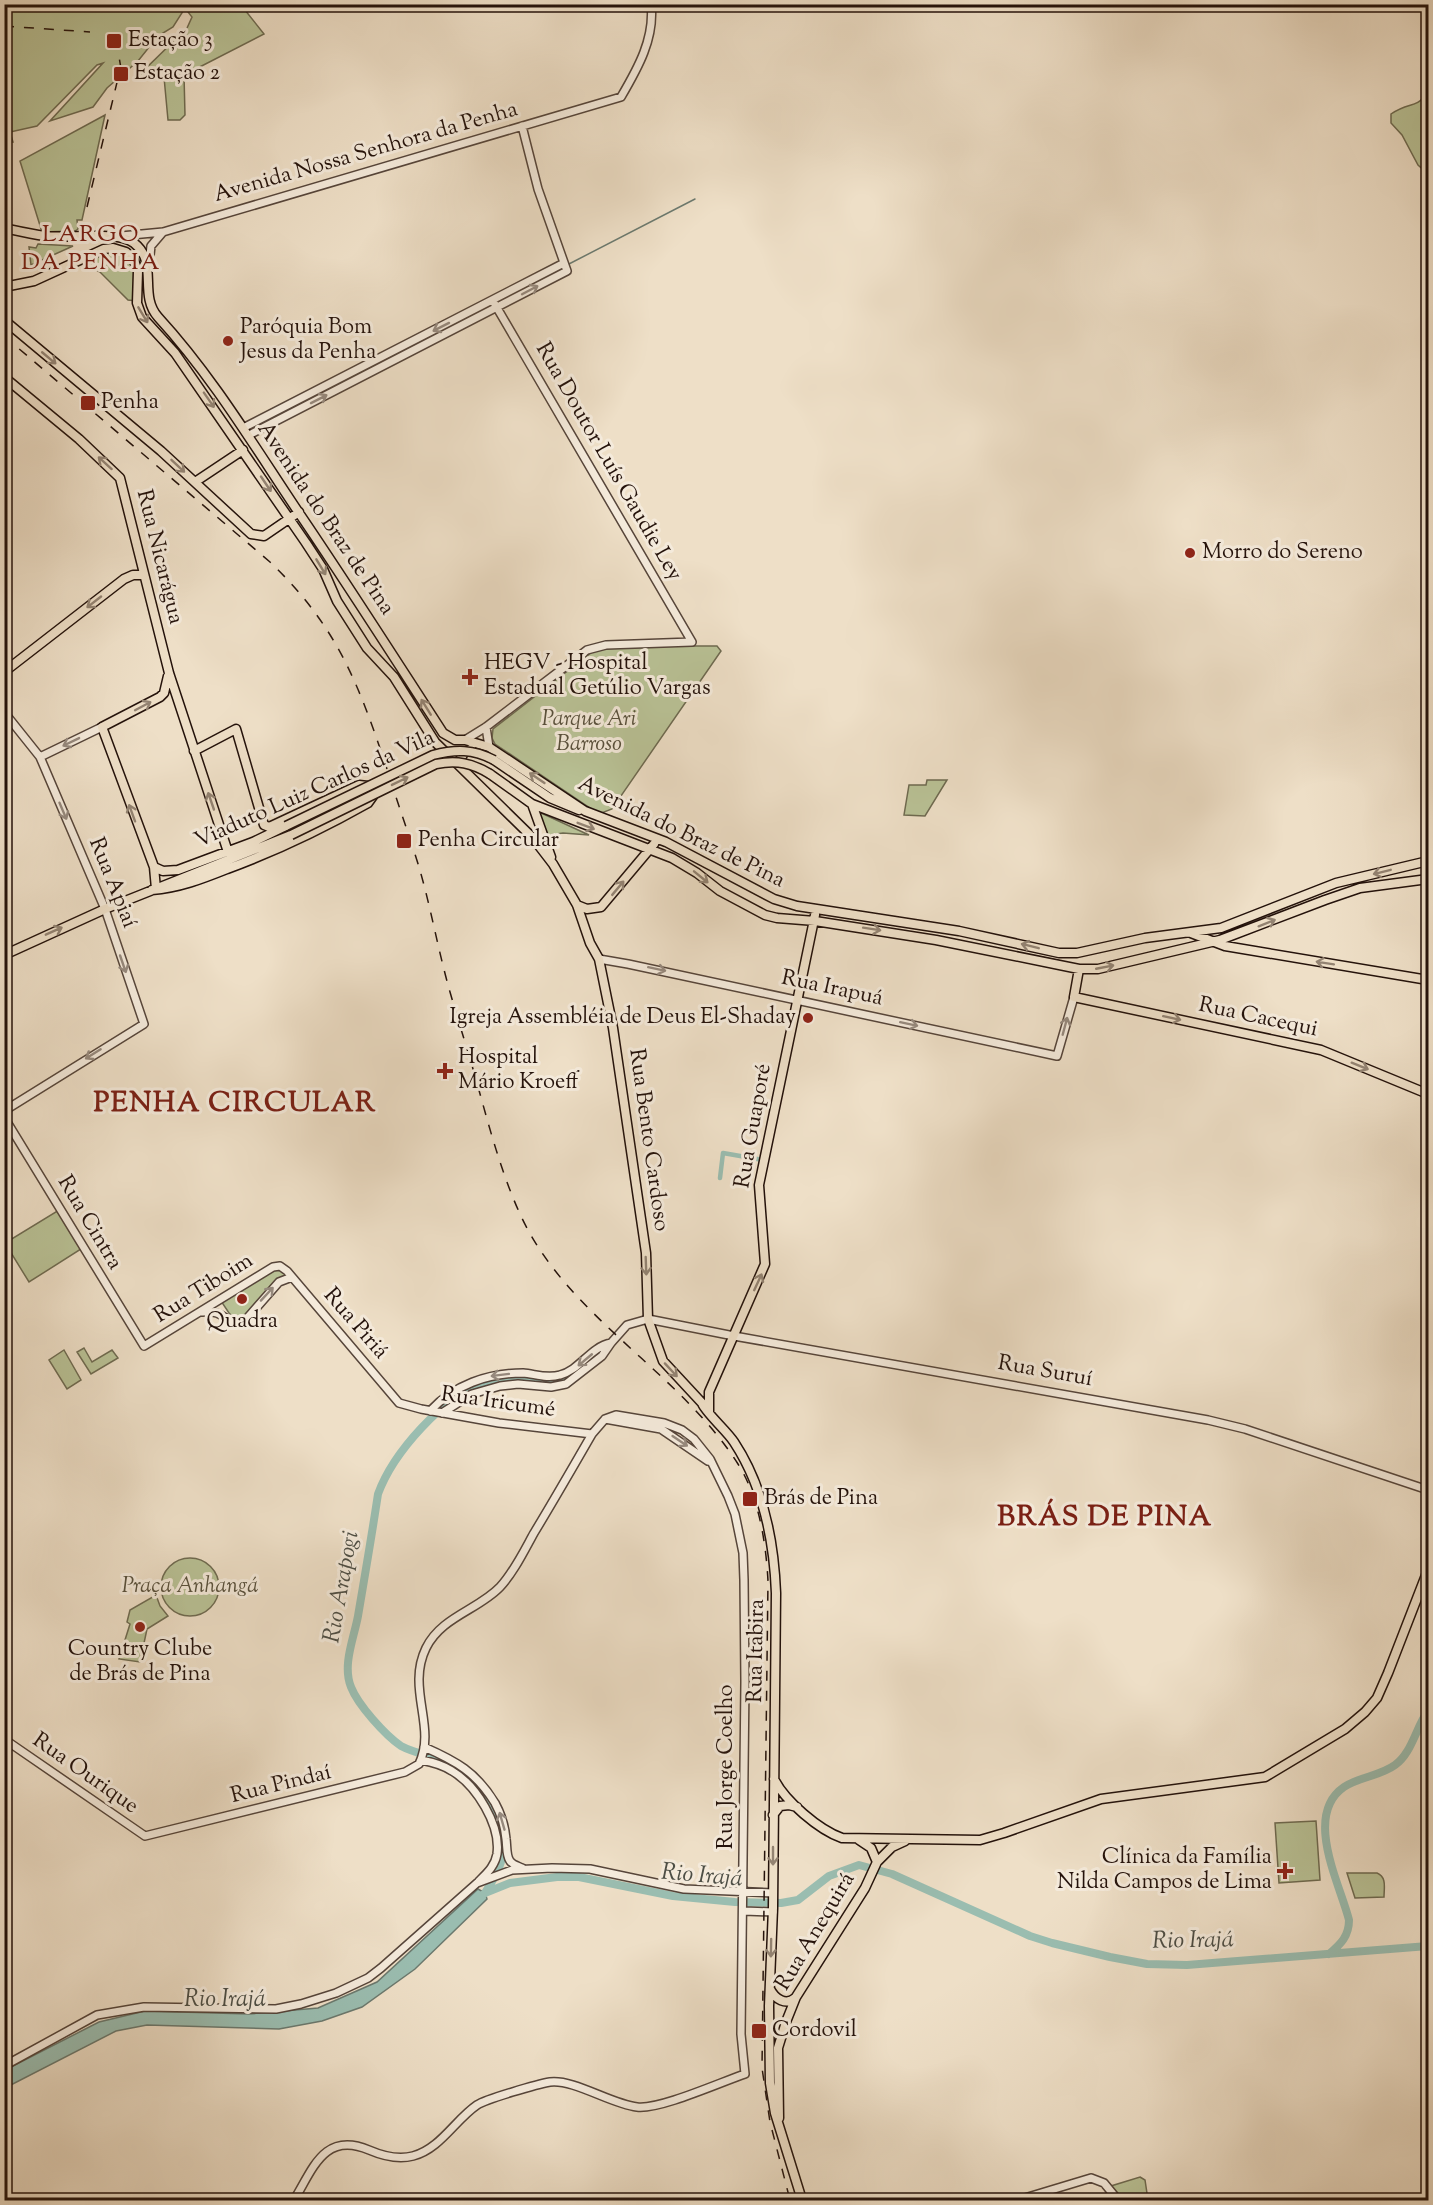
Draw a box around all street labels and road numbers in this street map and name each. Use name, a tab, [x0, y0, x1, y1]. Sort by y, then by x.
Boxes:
street label: Avenida Nossa Senhora da Penha	[210, 94, 522, 212]
street label: Rua Doutor Luís Gaudie Ley	[526, 337, 690, 587]
street label: Avenida do Braz de Pina	[248, 416, 402, 622]
street label: Rua Nicarágua	[127, 486, 191, 628]
street label: Viaduto Luiz Carlos da Vila	[190, 723, 440, 857]
street label: Avenida do Braz de Pina	[572, 769, 790, 897]
street label: Rua Apiaí	[79, 833, 145, 933]
street label: Rua Irapuá	[778, 963, 886, 1015]
street label: Rua Cacequi	[1195, 990, 1321, 1046]
street label: Rua Bento Cardoso	[619, 1047, 677, 1233]
street label: Rua Guaporé	[727, 1061, 781, 1191]
street label: Rua Cintra	[48, 1170, 130, 1276]
street label: Rua Tiboim	[148, 1246, 260, 1332]
street label: Rua Piriá	[315, 1281, 395, 1367]
street label: Rua Suruí	[995, 1348, 1095, 1396]
street label: Rua Iricumé	[439, 1379, 557, 1427]
street label: Rua Itabira	[740, 1599, 774, 1703]
street label: Rua Jorge Coelho	[711, 1684, 743, 1850]
street label: Rua Ourique	[25, 1725, 145, 1823]
street label: Rua Pindaí	[227, 1757, 335, 1813]
street label: Rua Anequirá	[768, 1867, 864, 1997]

